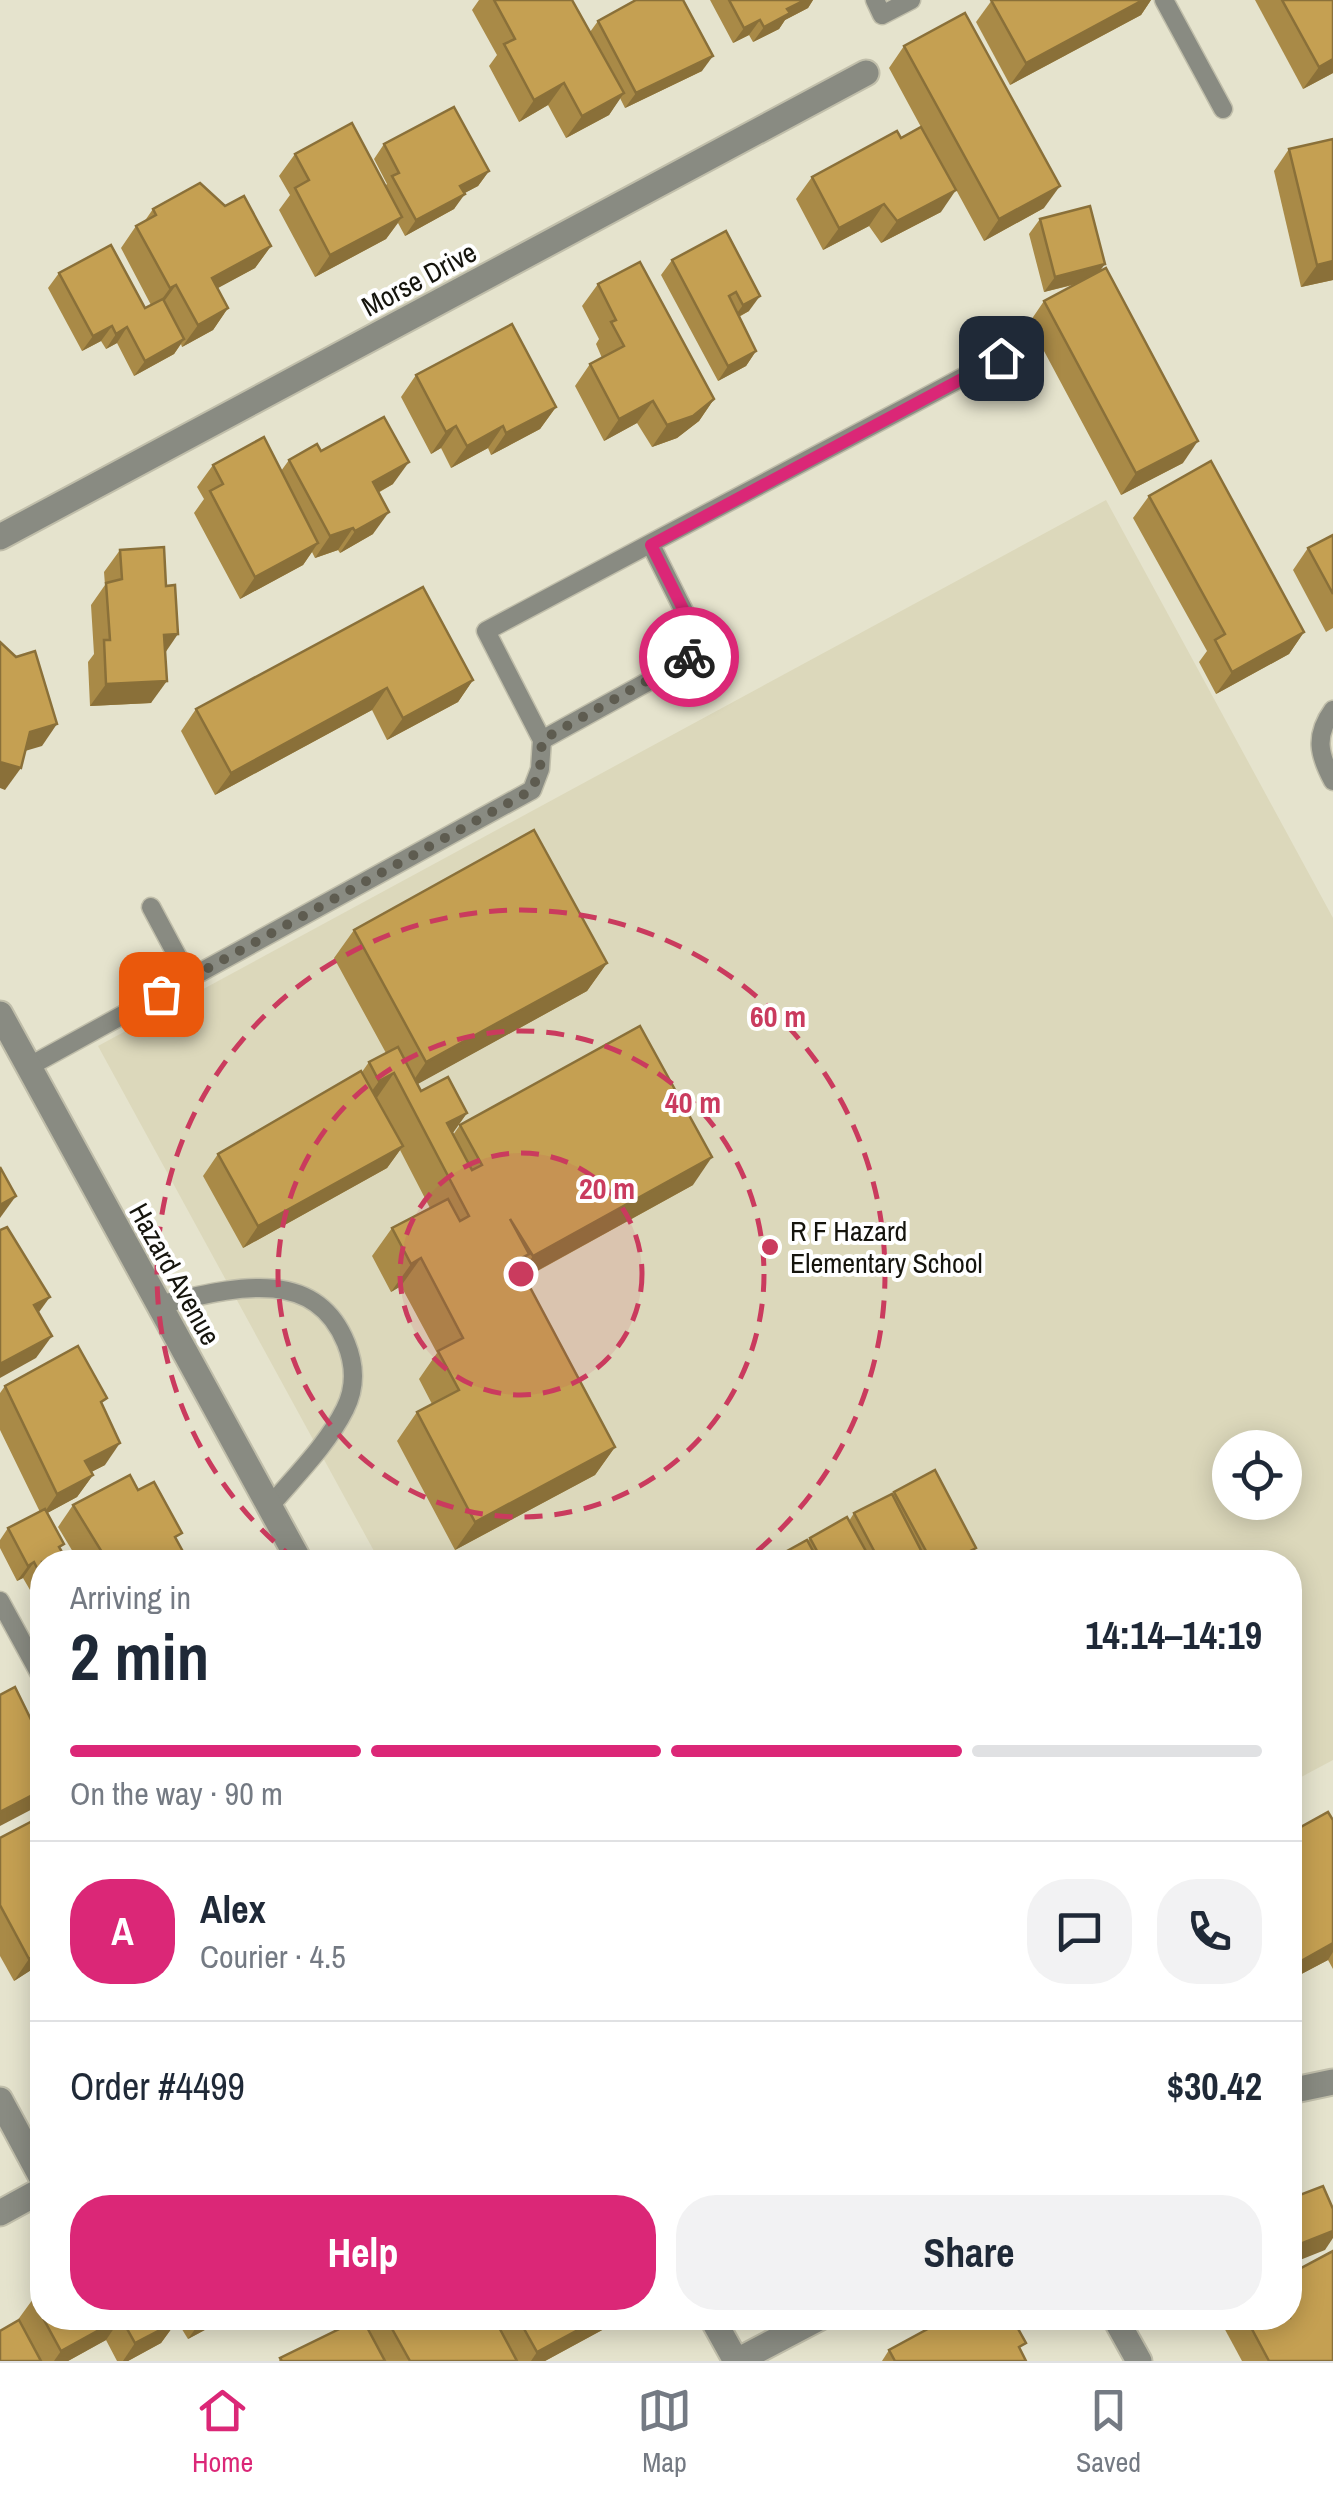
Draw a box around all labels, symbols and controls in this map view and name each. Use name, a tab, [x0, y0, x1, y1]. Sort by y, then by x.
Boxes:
street label: Morse Drive	[355, 233, 483, 325]
pin	[959, 316, 1044, 401]
icon: home	[974, 331, 1029, 386]
courier	[639, 607, 739, 707]
icon: bike	[662, 630, 717, 685]
pin	[119, 952, 204, 1037]
icon: bag	[134, 967, 189, 1022]
text: 60 m	[750, 996, 806, 1036]
text: 40 m	[665, 1082, 721, 1122]
text: 20 m	[579, 1168, 635, 1208]
street label: Hazard Avenue	[120, 1196, 230, 1352]
place label: R F Hazard Elementary School	[790, 1212, 983, 1282]
marker: R F Hazard Elementary School	[759, 1236, 781, 1258]
centre of rings	[503, 1256, 539, 1292]
map controls	[1212, 1430, 1302, 1520]
button: locate	[1212, 1430, 1302, 1520]
text: Arriving in	[70, 1576, 191, 1619]
text: 14:14–14:19	[1085, 1610, 1262, 1661]
text: 2 min	[70, 1613, 209, 1700]
text: On the way · 90 m	[70, 1772, 283, 1815]
button: chat	[1027, 1879, 1132, 1984]
button: phone	[1157, 1879, 1262, 1984]
text: Alex	[200, 1884, 266, 1935]
text: A	[111, 1906, 134, 1957]
text: Courier · 4.5	[200, 1935, 346, 1978]
text: Order #4499	[70, 2061, 245, 2112]
text: $30.42	[1167, 2061, 1262, 2112]
button: Help	[70, 2195, 656, 2310]
button: Share	[676, 2195, 1262, 2310]
tab: Home	[192, 2383, 253, 2481]
tab: Map	[637, 2383, 692, 2481]
tab: Saved	[1076, 2383, 1141, 2481]

